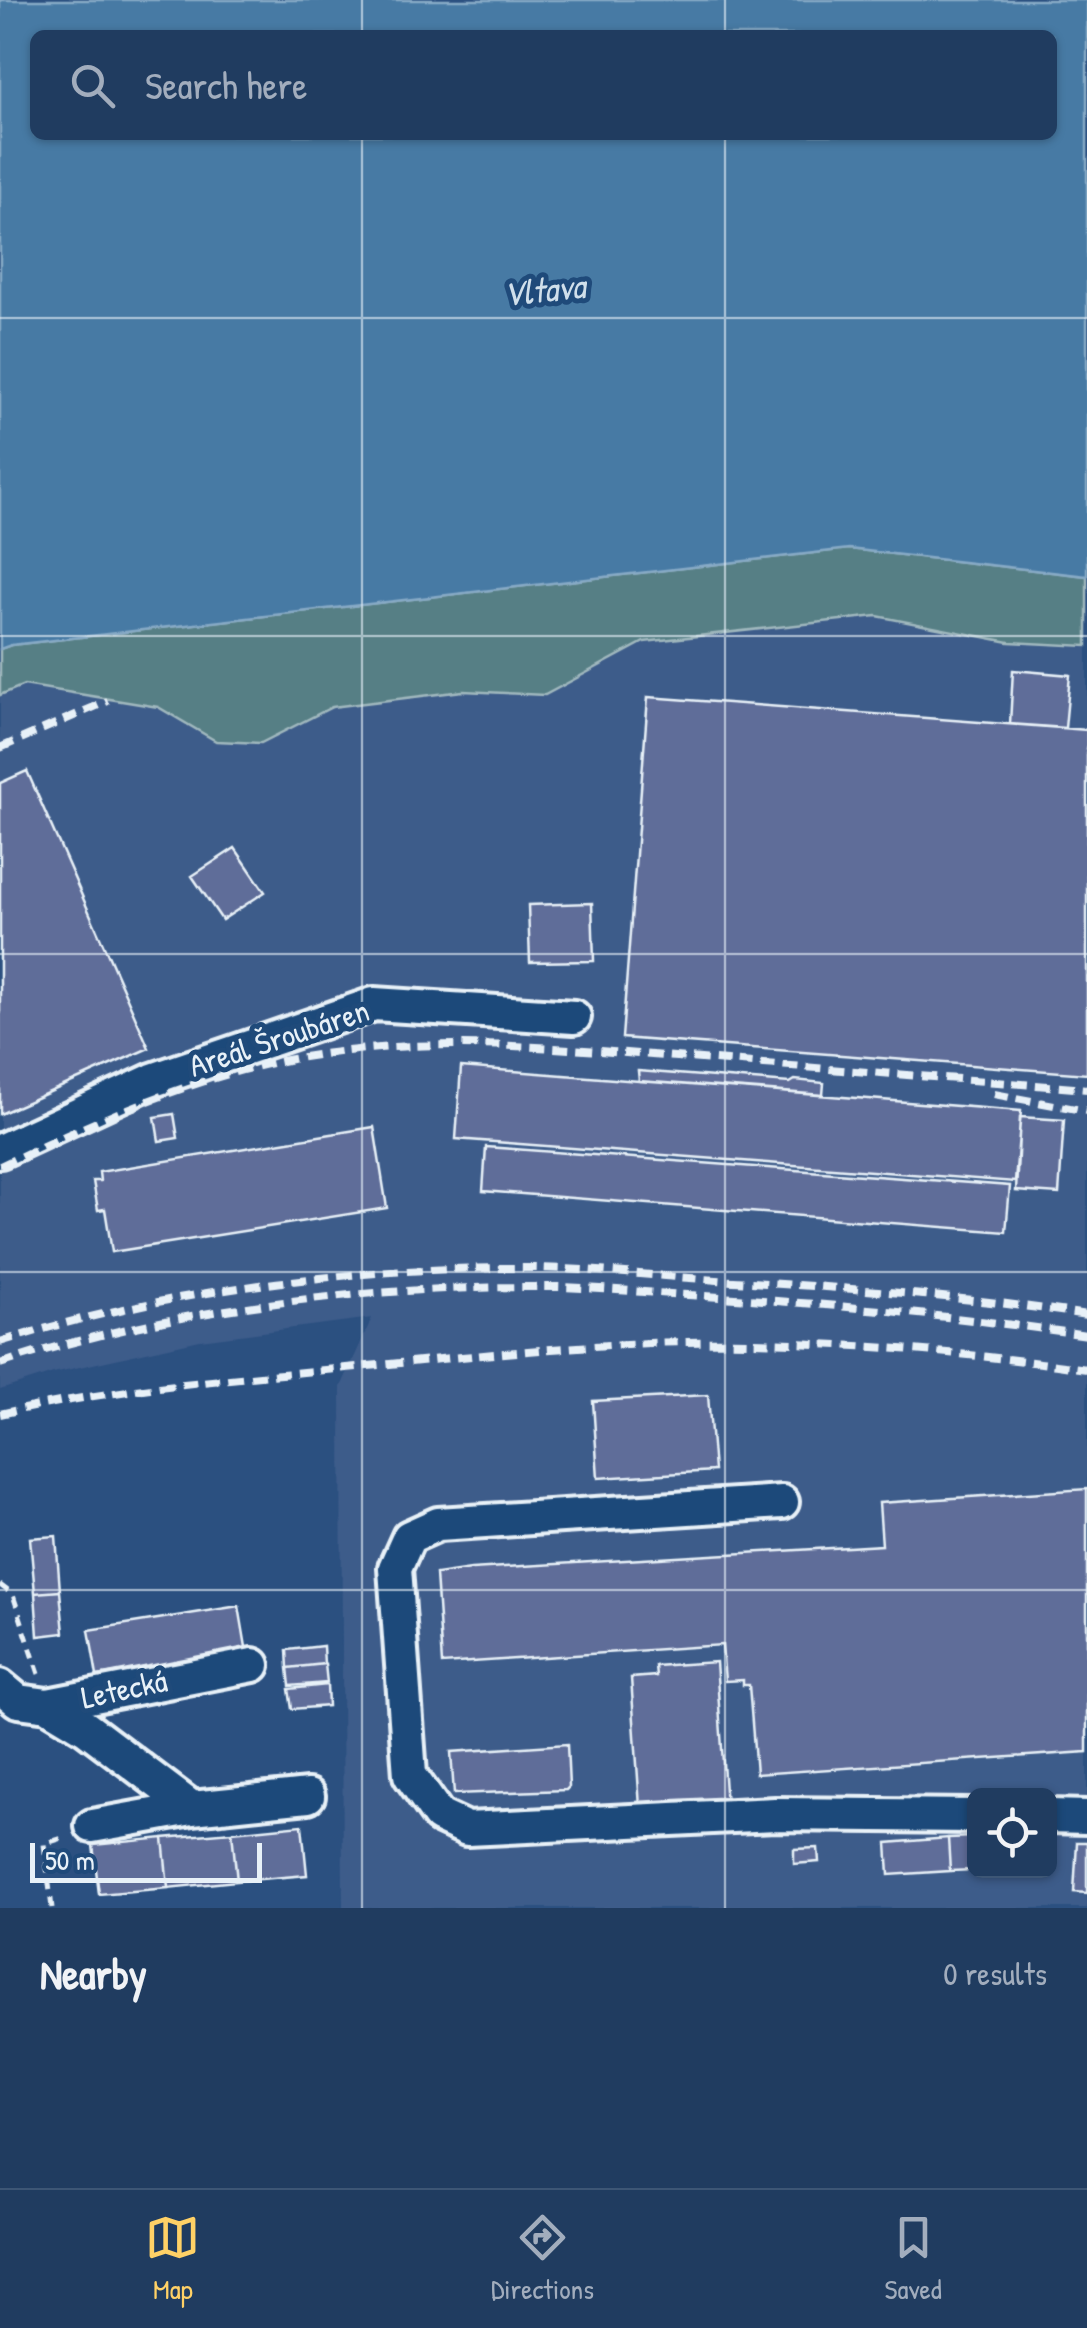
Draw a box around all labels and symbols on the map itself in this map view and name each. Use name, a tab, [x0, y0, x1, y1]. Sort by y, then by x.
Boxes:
water label: Vltava	[500, 261, 591, 317]
street label: Areál Šroubáren	[183, 988, 374, 1087]
street label: Letecká	[77, 1658, 171, 1719]
scale bar	[30, 1838, 262, 1882]

